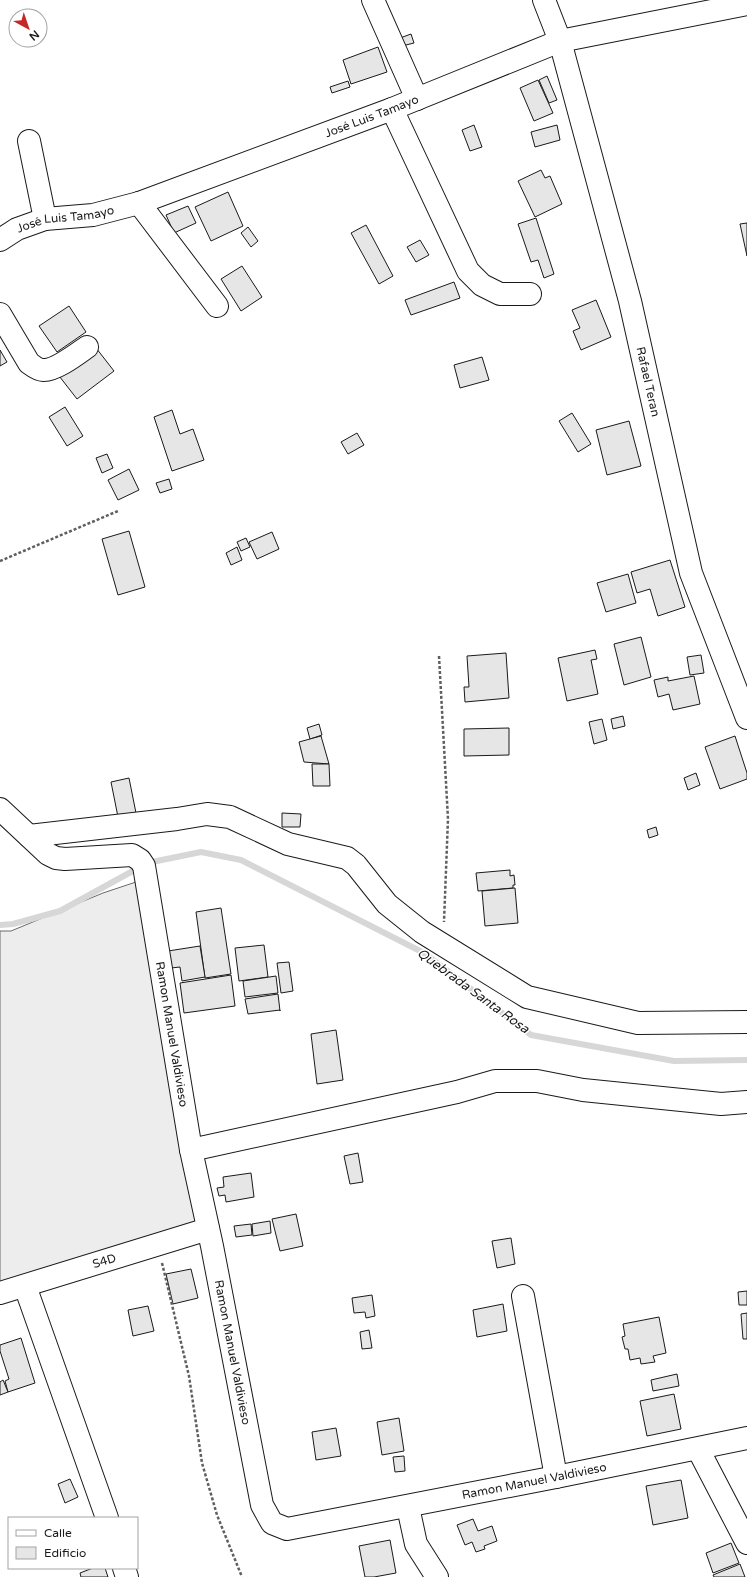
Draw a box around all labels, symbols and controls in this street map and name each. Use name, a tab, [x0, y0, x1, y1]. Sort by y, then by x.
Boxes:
north arrow	[8, 8, 48, 48]
text: N	[27, 27, 42, 43]
street label: José Luis Tamayo	[323, 92, 421, 140]
street label: José Luis Tamayo	[15, 203, 116, 236]
street label: Rafael Teran	[633, 345, 663, 418]
water label: Quebrada Santa Rosa	[414, 945, 533, 1037]
street label: Ramon Manuel Valdivieso	[153, 960, 191, 1108]
street label: S4D	[91, 1251, 118, 1271]
street label: Ramon Manuel Valdivieso	[212, 1279, 253, 1426]
street label: Ramon Manuel Valdivieso	[461, 1460, 608, 1502]
legend	[8, 1517, 138, 1569]
text: Calle	[44, 1526, 72, 1540]
text: Edificio	[44, 1546, 86, 1560]

